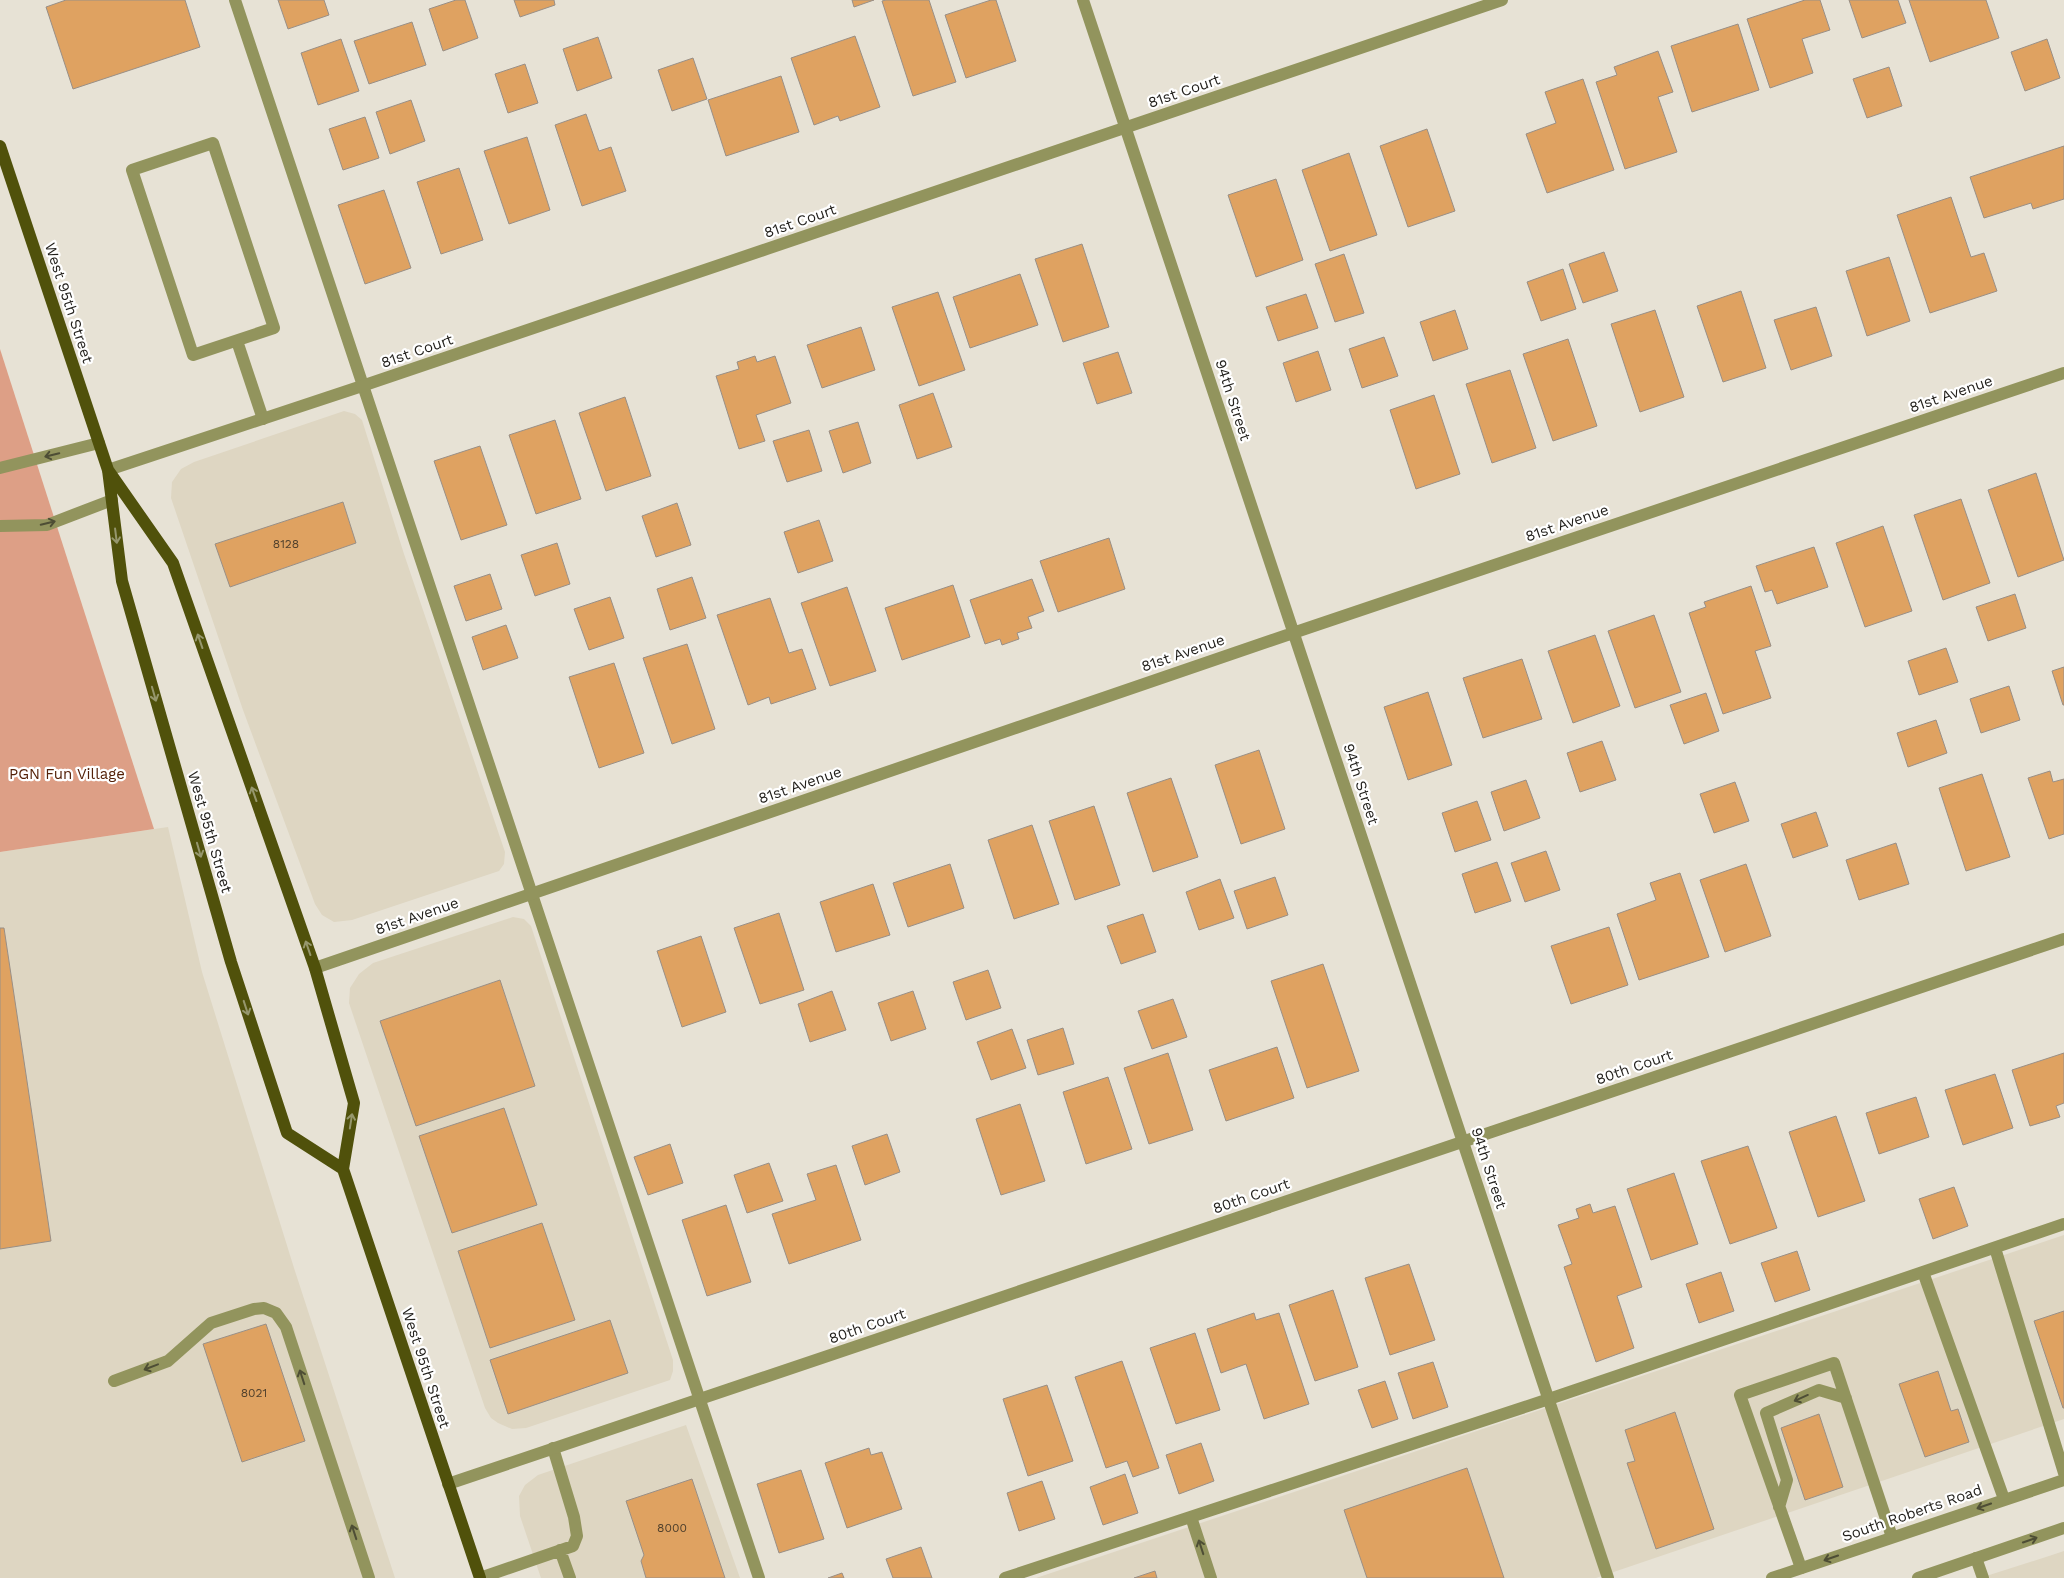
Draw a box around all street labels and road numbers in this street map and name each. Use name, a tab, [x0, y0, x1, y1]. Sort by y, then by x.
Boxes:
street label: 81st Court	[1146, 70, 1223, 112]
street label: 81st Court	[762, 200, 839, 242]
street label: West 95th Street	[41, 240, 97, 366]
street label: 81st Court	[379, 330, 456, 372]
street label: 94th Street	[1211, 357, 1255, 444]
street label: 81st Avenue	[1907, 371, 1995, 417]
street label: 81st Avenue	[1523, 500, 1611, 546]
street label: 81st Avenue	[1139, 630, 1227, 676]
street label: 94th Street	[1339, 741, 1383, 828]
street label: 81st Avenue	[756, 762, 844, 808]
street label: West 95th Street	[184, 769, 236, 896]
street label: 81st Avenue	[373, 893, 461, 939]
street label: 80th Court	[1593, 1045, 1675, 1088]
street label: 94th Street	[1467, 1125, 1511, 1212]
street label: 80th Court	[1210, 1174, 1292, 1217]
street label: 80th Court	[826, 1304, 908, 1347]
street label: West 95th Street	[398, 1305, 454, 1431]
street label: South Roberts Road	[1840, 1481, 1984, 1545]

